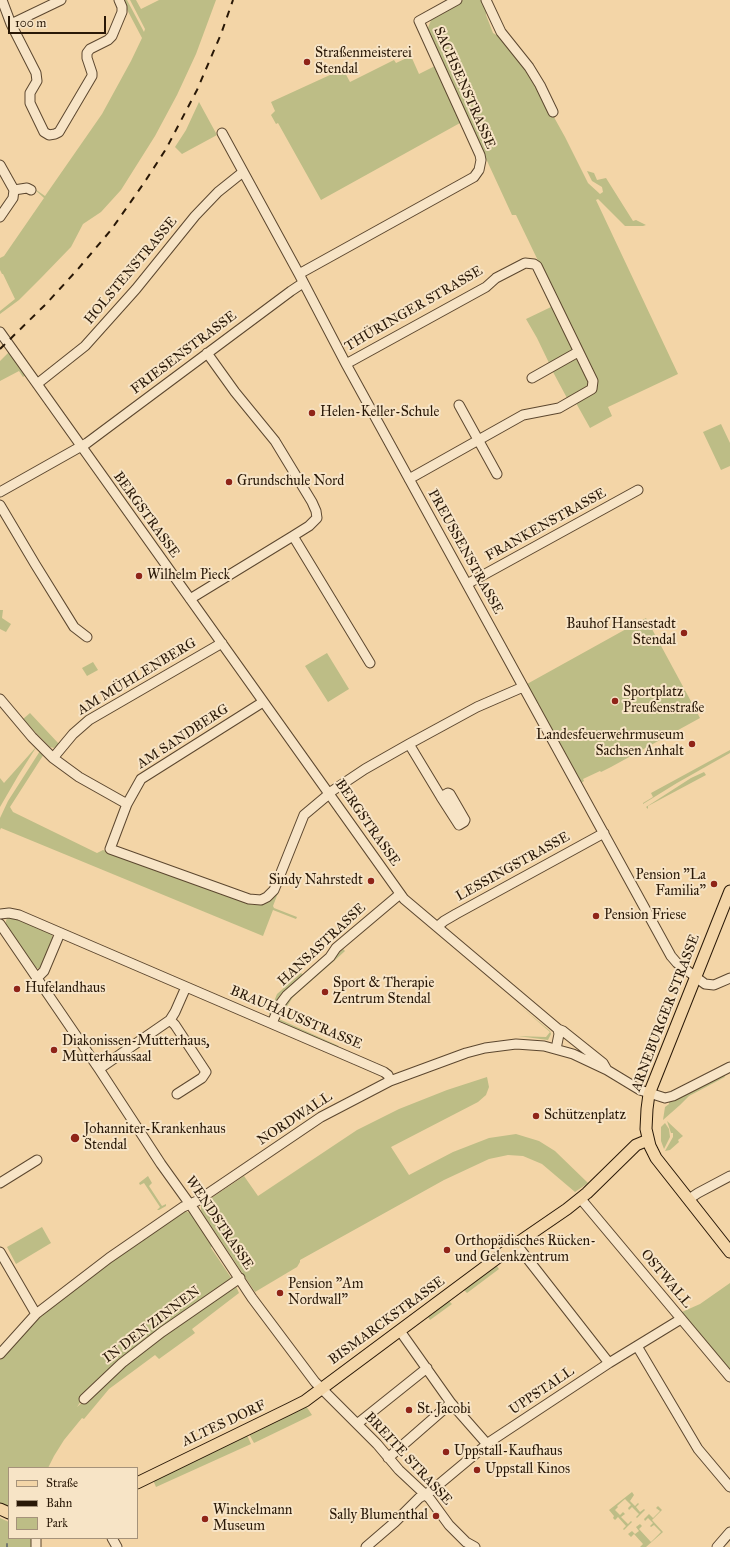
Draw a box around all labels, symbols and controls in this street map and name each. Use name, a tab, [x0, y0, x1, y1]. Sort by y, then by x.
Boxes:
scale bar	[10, 8, 108, 34]
text: 100 m	[15, 16, 46, 30]
street label: SACHSENSTRASSE	[430, 24, 498, 152]
place label: Straßenmeisterei Stendal	[315, 46, 412, 78]
marker: Straßenmeisterei Stendal	[302, 57, 312, 67]
street label: HOLSTENSTRASSE	[81, 214, 181, 328]
street label: THÜRINGER STRASSE	[342, 263, 486, 355]
street label: FRIESENSTRASSE	[128, 308, 240, 398]
place label: Helen-Keller-Schule	[320, 405, 439, 421]
marker: Helen-Keller-Schule	[307, 408, 317, 418]
street label: BERGSTRASSE	[109, 469, 183, 561]
place label: Grundschule Nord	[237, 474, 344, 490]
marker: Grundschule Nord	[224, 477, 234, 487]
street label: FRANKENSTRASSE	[483, 485, 609, 565]
street label: PREUSSENSTRASSE	[424, 487, 506, 617]
place label: Wilhelm Pieck	[147, 568, 230, 584]
marker: Wilhelm Pieck	[134, 571, 144, 581]
place label: Bauhof Hansestadt Stendal	[566, 617, 676, 650]
marker: Bauhof Hansestadt Stendal	[679, 628, 689, 638]
street label: AM MÜHLENBERG	[75, 635, 199, 719]
place label: Sportplatz Preußenstraße	[623, 685, 704, 718]
marker: Sportplatz Preußenstraße	[610, 696, 620, 706]
street label: AM SANDBERG	[134, 701, 232, 773]
place label: Landesfeuerwehrmuseum Sachsen Anhalt	[536, 728, 684, 760]
marker: Landesfeuerwehrmuseum Sachsen Anhalt	[687, 739, 697, 749]
street label: BERGSTRASSE	[331, 776, 403, 870]
street label: LESSINGSTRASSE	[453, 829, 573, 905]
place label: Pension "La Familia"	[636, 868, 706, 900]
place label: Sindy Nahrstedt	[269, 873, 363, 889]
marker: Sindy Nahrstedt	[366, 876, 376, 886]
marker: Pension "La Familia"	[709, 879, 719, 889]
street label: HANSASTRASSE	[275, 900, 369, 990]
place label: Pension Friese	[604, 908, 686, 924]
marker: Pension Friese	[591, 911, 601, 921]
street label: ARNEBURGER STRASSE	[628, 932, 704, 1094]
place label: Sport & Therapie Zentrum Stendal	[333, 976, 434, 1008]
place label: Hufelandhaus	[25, 981, 105, 997]
street label: BRAUHAUSSTRASSE	[227, 983, 365, 1053]
marker: Hufelandhaus	[12, 984, 22, 994]
marker: Sport & Therapie Zentrum Stendal	[320, 987, 330, 997]
place label: Diakonissen-Mutterhaus, Mutterhaussaal	[62, 1034, 210, 1066]
marker: Diakonissen-Mutterhaus, Mutterhaussaal	[49, 1045, 59, 1055]
street label: NORDWALL	[254, 1089, 336, 1149]
place label: Schützenplatz	[544, 1108, 626, 1124]
marker: Schützenplatz	[531, 1111, 541, 1121]
place label: Johanniter-Krankenhaus Stendal	[84, 1122, 226, 1154]
marker: Johanniter-Krankenhaus Stendal	[69, 1132, 81, 1144]
street label: WENDSTRASSE	[181, 1173, 257, 1273]
place label: Orthopädisches Rücken- und Gelenkzentrum	[455, 1234, 596, 1266]
marker: Orthopädisches Rücken- und Gelenkzentrum	[442, 1245, 452, 1255]
street label: OSTWALL	[637, 1246, 695, 1312]
street label: BISMARCKSTRASSE	[326, 1273, 448, 1369]
place label: Pension "Am Nordwall"	[288, 1277, 363, 1310]
street label: IN DEN ZINNEN	[100, 1283, 204, 1367]
marker: Pension "Am Nordwall"	[275, 1288, 285, 1298]
street label: UPPSTALL	[506, 1363, 578, 1419]
street label: ALTES DORF	[179, 1397, 269, 1451]
place label: St. Jacobi	[417, 1402, 471, 1418]
marker: St. Jacobi	[404, 1405, 414, 1415]
street label: BREITE STRASSE	[361, 1409, 455, 1509]
place label: Uppstall-Kaufhaus	[454, 1444, 562, 1460]
marker: Uppstall-Kaufhaus	[441, 1447, 451, 1457]
place label: Uppstall Kinos	[485, 1462, 570, 1478]
marker: Uppstall Kinos	[472, 1465, 482, 1475]
legend	[8, 1467, 138, 1539]
text: Straße	[46, 1476, 78, 1490]
text: Bahn	[46, 1496, 72, 1510]
place label: Winckelmann Museum	[213, 1503, 292, 1536]
place label: Sally Blumenthal	[329, 1508, 428, 1524]
marker: Sally Blumenthal	[431, 1511, 441, 1521]
marker: Winckelmann Museum	[200, 1514, 210, 1524]
text: Park	[46, 1516, 68, 1530]

